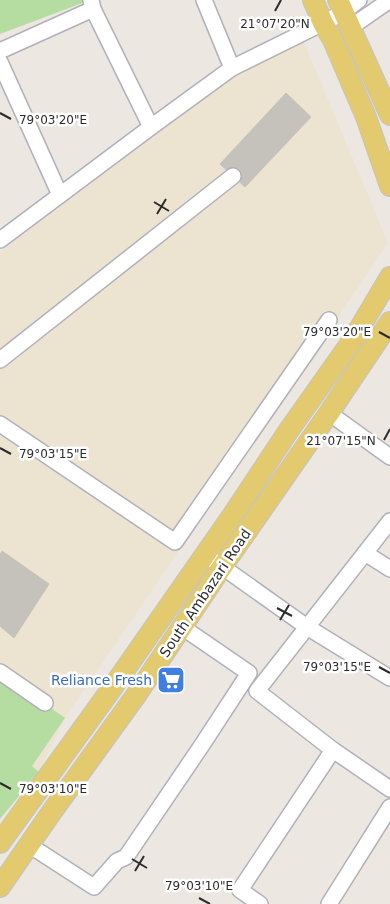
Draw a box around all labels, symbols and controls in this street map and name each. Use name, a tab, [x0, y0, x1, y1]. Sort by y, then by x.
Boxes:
text: 21°07'20"N	[240, 17, 310, 31]
text: 79°03'20"E	[19, 113, 87, 127]
text: 79°03'20"E	[303, 325, 371, 339]
text: 21°07'15"N	[306, 434, 376, 448]
text: 79°03'15"E	[19, 447, 87, 461]
street label: South Ambazari Road	[156, 526, 254, 660]
text: 79°03'15"E	[303, 660, 371, 674]
supermarket icon: Reliance Fresh	[156, 665, 186, 695]
place label: Reliance Fresh	[51, 672, 152, 688]
text: 79°03'10"E	[19, 782, 87, 796]
text: 79°03'10"E	[165, 879, 233, 893]

